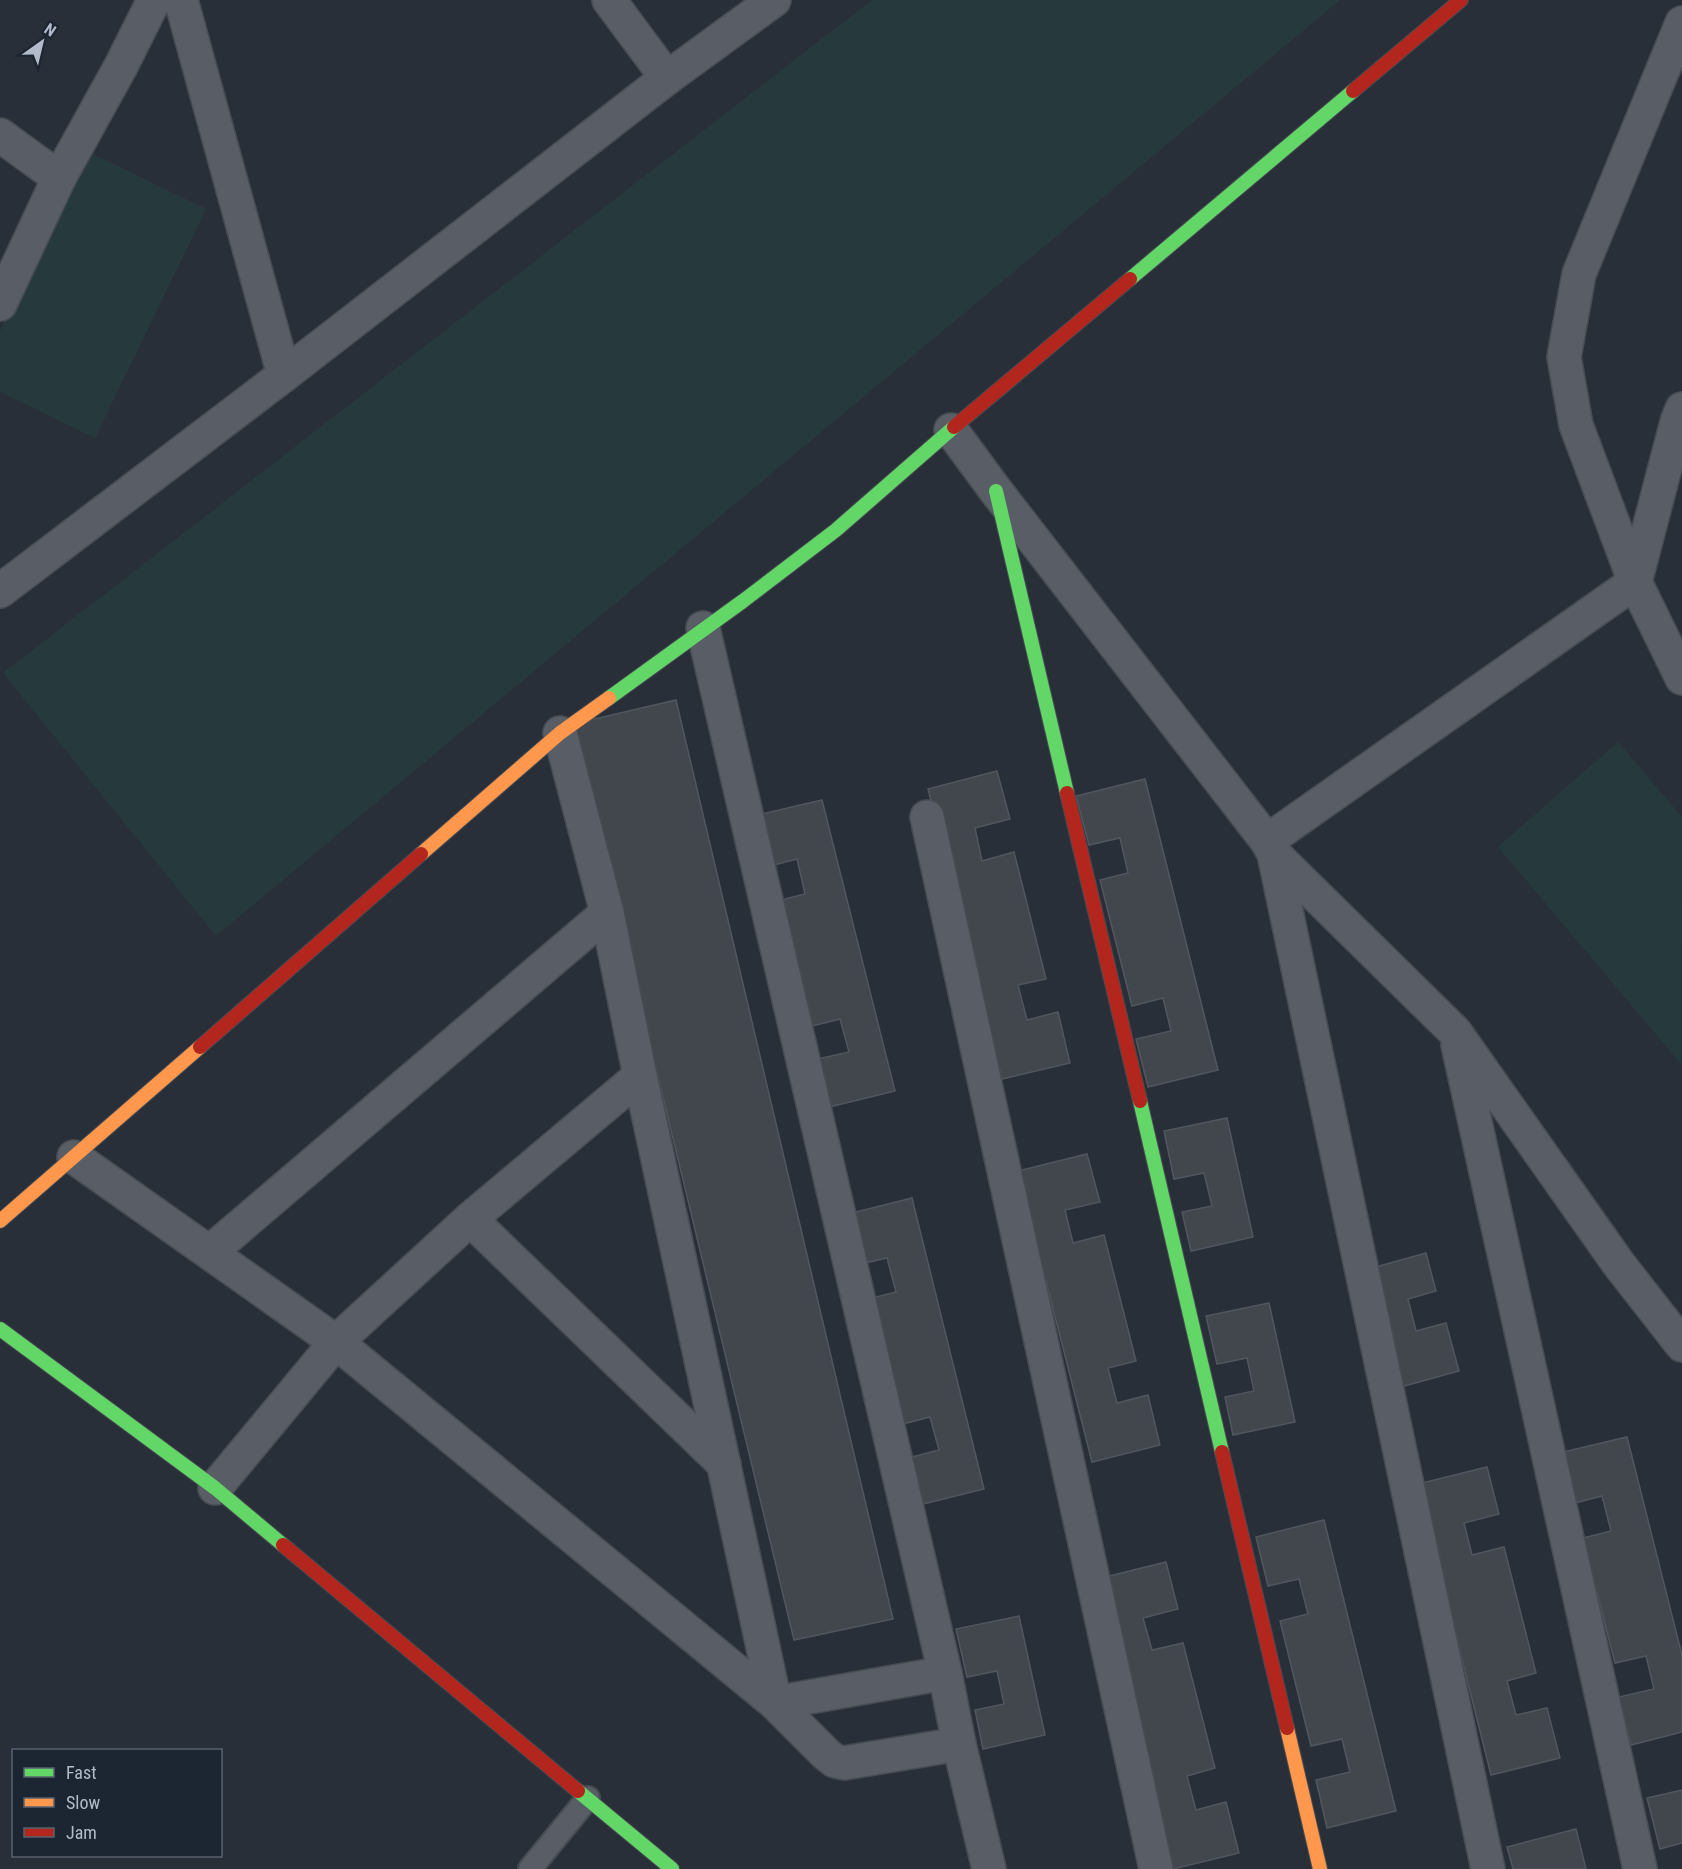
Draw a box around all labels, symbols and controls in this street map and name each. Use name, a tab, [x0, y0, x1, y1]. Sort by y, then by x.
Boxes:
north arrow	[12, 12, 72, 72]
text: N	[41, 19, 59, 41]
legend	[12, 1749, 222, 1857]
text: Fast	[66, 1762, 97, 1783]
text: Slow	[66, 1792, 101, 1813]
text: Jam	[66, 1822, 97, 1843]

